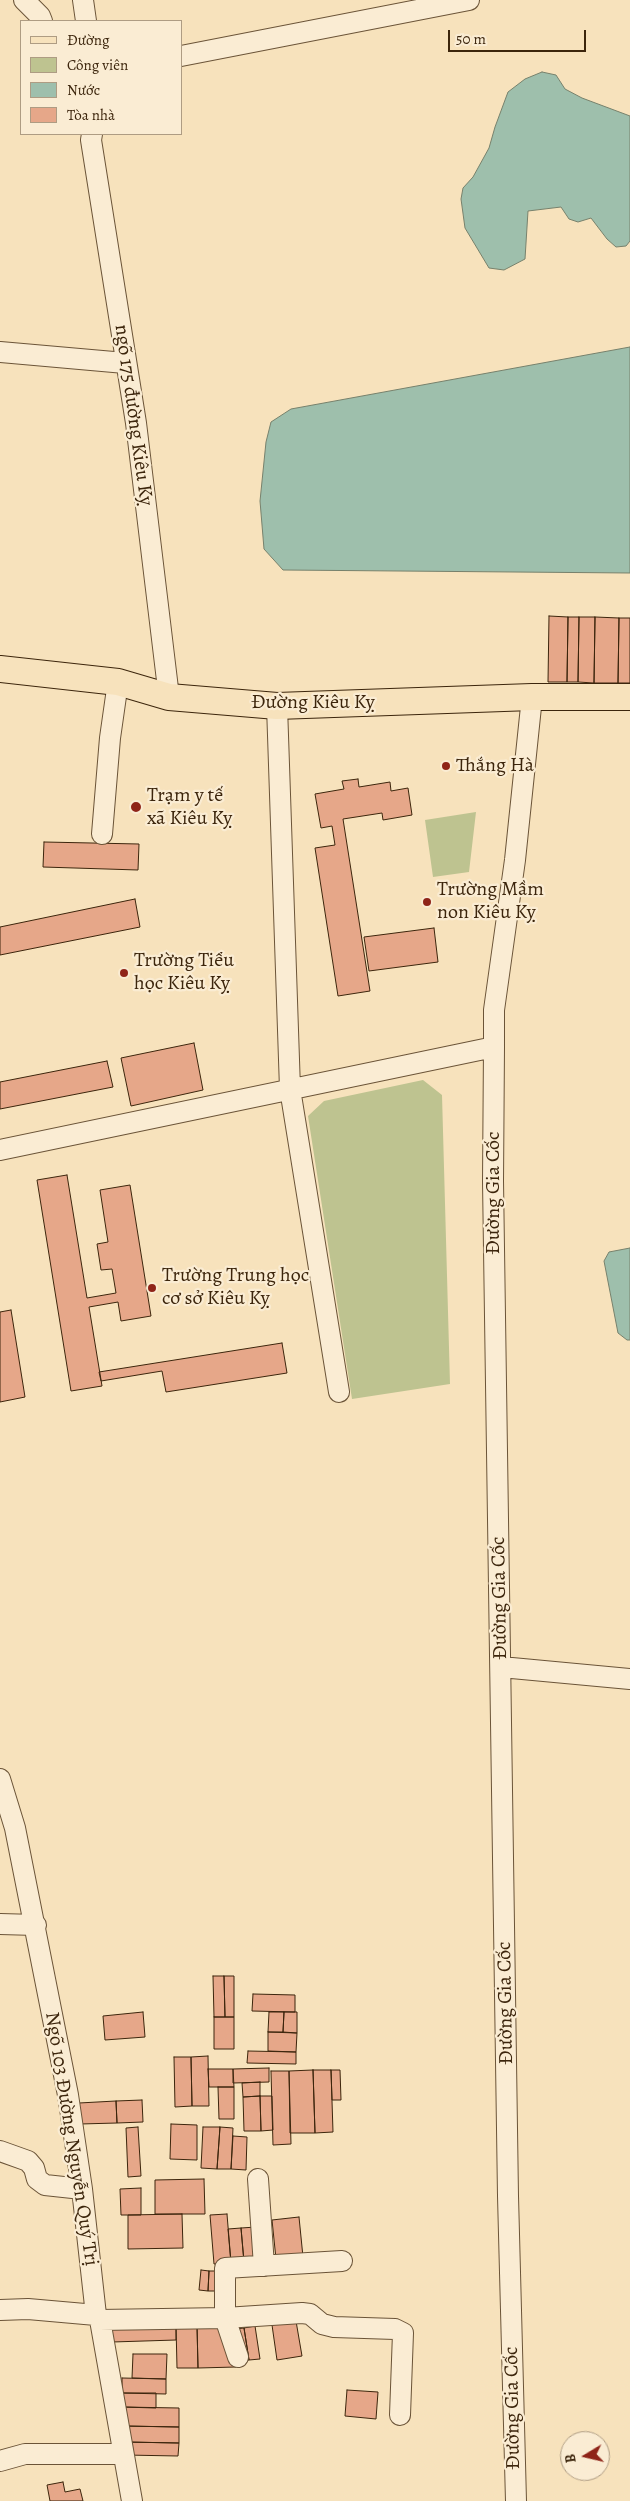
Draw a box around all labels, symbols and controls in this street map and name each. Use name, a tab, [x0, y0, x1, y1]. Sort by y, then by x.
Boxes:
legend	[20, 20, 182, 135]
scale bar	[450, 20, 588, 52]
text: 50 m	[456, 29, 486, 49]
text: Đường	[67, 30, 109, 50]
text: Công viên	[67, 55, 128, 75]
text: Nước	[67, 80, 100, 100]
text: Tòa nhà	[67, 105, 115, 125]
street label: ngõ 175 đường Kiêu Kỵ	[108, 323, 158, 507]
street label: Đường Kiêu Kỵ	[251, 691, 375, 715]
place label: Thắng Hà	[456, 754, 534, 778]
marker: Thắng Hà	[440, 760, 452, 772]
place label: Trạm y tế xã Kiêu Kỵ	[147, 784, 232, 831]
marker: Trạm y tế xã Kiêu Kỵ	[129, 800, 143, 814]
place label: Trường Mầm non Kiêu Kỵ	[437, 878, 544, 925]
marker: Trường Mầm non Kiêu Kỵ	[421, 896, 433, 908]
place label: Trường Tiểu học Kiêu Kỵ	[134, 949, 234, 996]
marker: Trường Tiểu học Kiêu Kỵ	[118, 967, 130, 979]
street label: Đường Gia Cốc	[482, 1132, 506, 1254]
place label: Trường Trung học cơ sở Kiêu Kỵ	[162, 1264, 309, 1311]
marker: Trường Trung học cơ sở Kiêu Kỵ	[146, 1282, 158, 1294]
street label: Đường Gia Cốc	[487, 1536, 513, 1660]
street label: Đường Gia Cốc	[493, 1941, 519, 2065]
street label: Ngõ 103 Đường Nguyễn Quý Trị	[39, 2010, 103, 2268]
street label: Đường Gia Cốc	[500, 2346, 526, 2470]
north arrow	[560, 2431, 610, 2481]
text: B	[561, 2452, 581, 2464]

